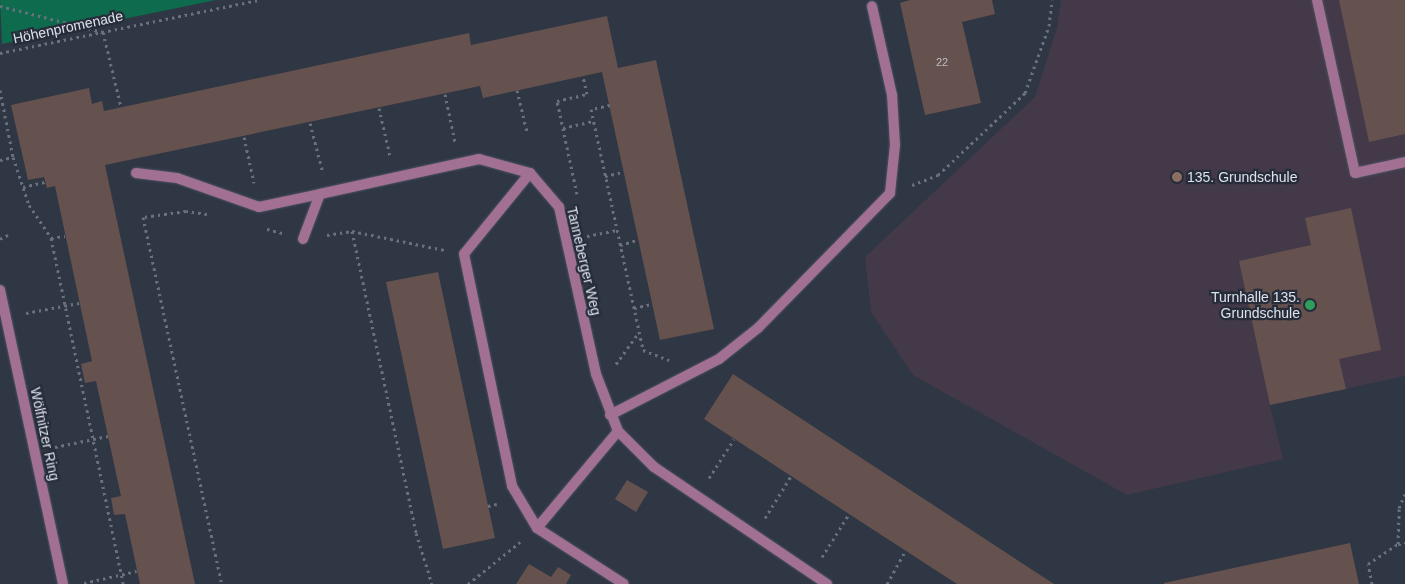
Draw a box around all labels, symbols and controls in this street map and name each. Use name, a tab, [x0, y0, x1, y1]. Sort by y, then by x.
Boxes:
street label: Höhenpromenade	[11, 7, 125, 47]
house number: 22	[936, 55, 948, 69]
place label: 135. Grundschule	[1187, 169, 1298, 185]
marker: 135. Grundschule	[1171, 171, 1183, 183]
street label: Tanneberger Weg	[563, 205, 605, 317]
place label: Turnhalle 135. Grundschule	[1211, 289, 1300, 322]
marker: Turnhalle 135. Grundschule	[1304, 299, 1316, 311]
street label: Wölfnitzer Ring	[27, 386, 63, 482]

